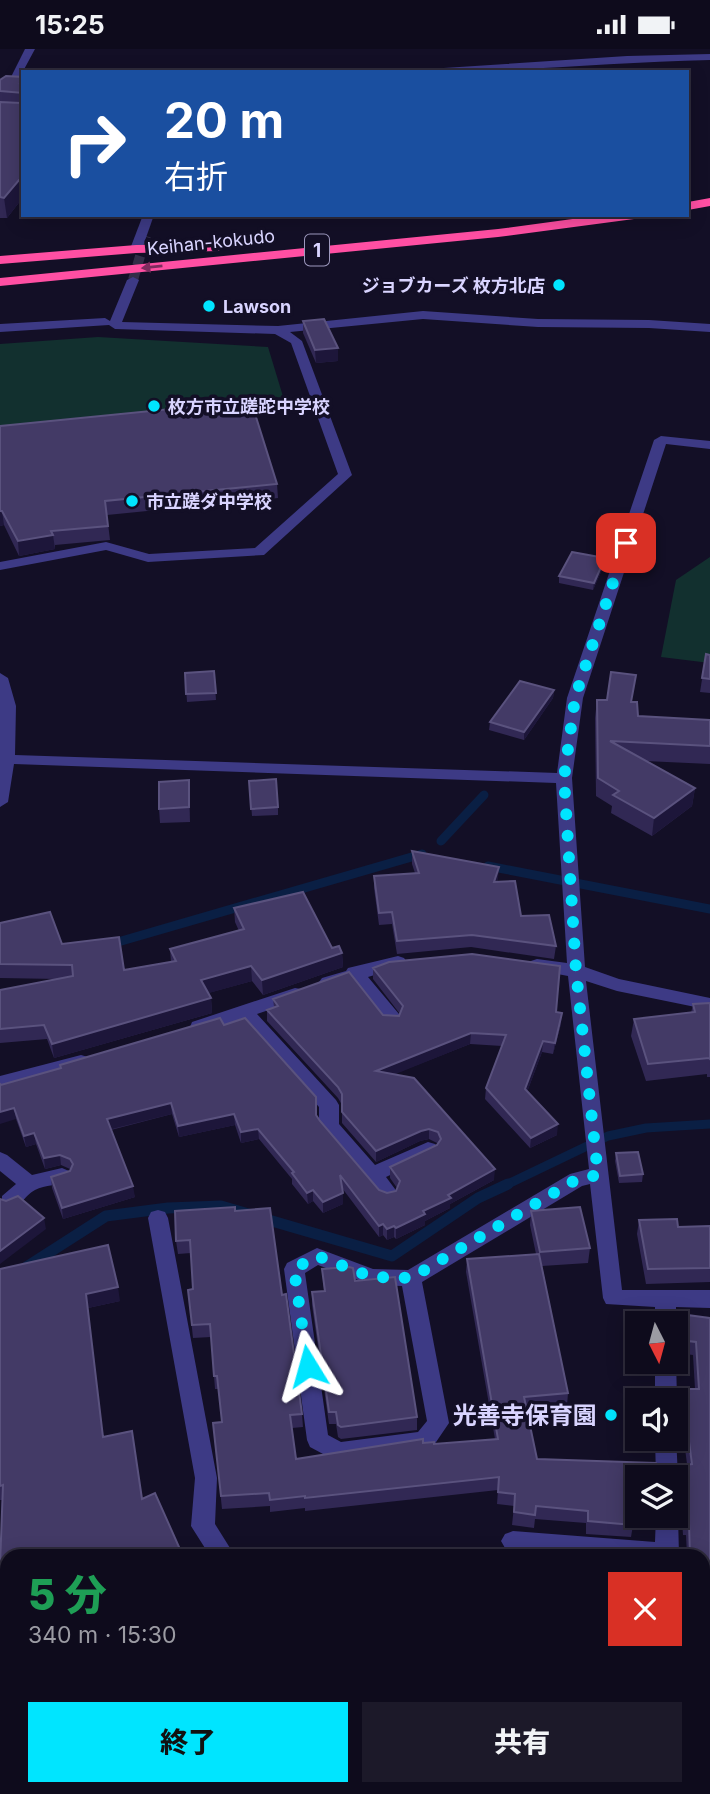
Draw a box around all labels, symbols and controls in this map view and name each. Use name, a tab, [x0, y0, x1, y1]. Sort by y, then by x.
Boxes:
text: 15:25	[35, 9, 105, 40]
text: 20 m	[164, 91, 284, 150]
icon: right	[49, 98, 140, 189]
text: 右折	[164, 157, 228, 196]
street label: Keihan-kokudo	[146, 225, 276, 259]
road number: 1	[305, 235, 329, 265]
one-way arrow	[141, 262, 163, 273]
place label: ジョブカーズ 枚方北店	[362, 275, 545, 296]
marker: ジョブカーズ 枚方北店	[551, 277, 567, 293]
place label: Lawson	[223, 296, 291, 317]
marker: Lawson	[201, 298, 217, 314]
place label: 枚方市立蹉跎中学校	[168, 396, 330, 417]
marker: 枚方市立蹉跎中学校	[146, 398, 162, 414]
place label: 市立蹉ダ中学校	[146, 491, 272, 512]
marker: 市立蹉ダ中学校	[124, 493, 140, 509]
pin	[596, 513, 656, 573]
icon: arrive	[607, 524, 645, 562]
north arrow	[625, 1311, 688, 1374]
map controls	[625, 1311, 688, 1528]
position arrow	[271, 1329, 345, 1403]
button: sound	[625, 1388, 688, 1451]
place label: 光善寺保育園	[453, 1401, 597, 1430]
marker: 光善寺保育園	[603, 1407, 619, 1423]
button: layers	[625, 1465, 688, 1528]
text: 5 分	[28, 1569, 107, 1620]
button: close	[608, 1572, 682, 1646]
text: 340 m · 15:30	[28, 1621, 176, 1649]
button: 終了	[28, 1702, 348, 1782]
button: 共有	[362, 1702, 682, 1782]

